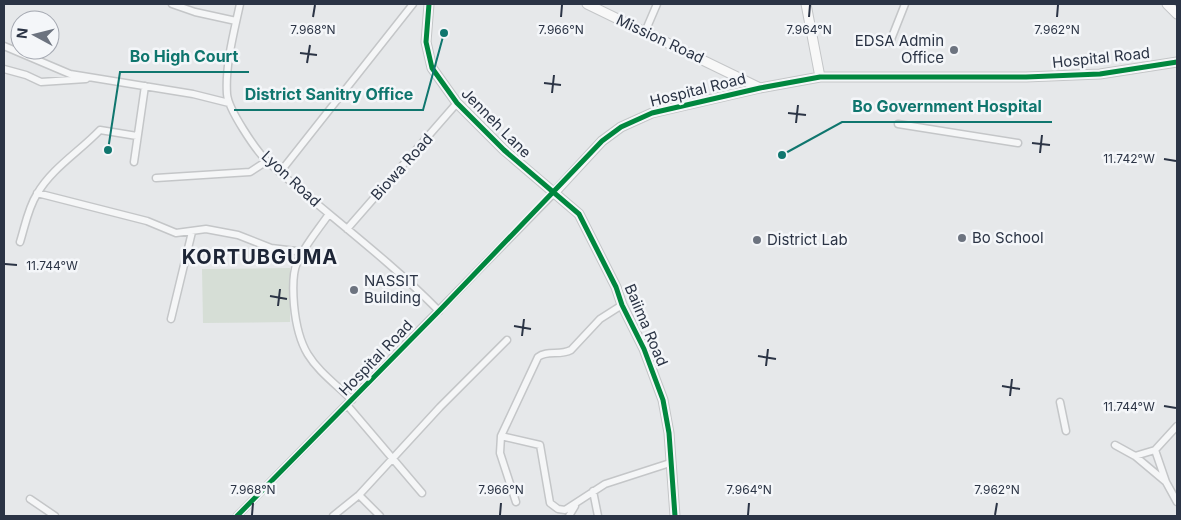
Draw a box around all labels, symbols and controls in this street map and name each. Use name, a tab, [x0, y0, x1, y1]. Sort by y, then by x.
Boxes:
north arrow	[10, 10, 60, 60]
street label: Mission Road	[613, 10, 707, 67]
text: 7.968°N	[290, 22, 336, 37]
text: 7.966°N	[538, 22, 584, 37]
text: 7.964°N	[786, 22, 832, 37]
text: 7.962°N	[1034, 22, 1080, 37]
text: N	[13, 27, 31, 40]
place label: EDSA Admin Office	[855, 31, 944, 67]
callout: Bo High Court	[120, 41, 249, 72]
street label: Hospital Road	[1051, 43, 1151, 72]
marker: EDSA Admin Office	[948, 44, 960, 56]
text: Bo High Court	[130, 46, 238, 66]
street label: Hospital Road	[648, 68, 748, 111]
callout: District Sanitry Office	[234, 79, 423, 110]
text: District Sanitry Office	[245, 84, 413, 104]
street label: Jenneh Lane	[457, 84, 535, 162]
callout: Bo Government Hospital	[842, 91, 1052, 122]
text: Bo Government Hospital	[852, 96, 1042, 116]
street label: Biowa Road	[367, 129, 437, 204]
street label: Lyon Road	[258, 147, 325, 211]
text: 11.742°W	[1103, 151, 1155, 166]
place label: Bo School	[972, 228, 1044, 247]
place label: District Lab	[767, 230, 848, 249]
marker: Bo School	[956, 232, 968, 244]
marker: District Lab	[751, 234, 763, 246]
district label: KORTUBGUMA	[182, 245, 338, 269]
text: 11.744°W	[26, 258, 78, 273]
place label: NASSIT Building	[364, 271, 421, 307]
street label: Baiima Road	[621, 281, 672, 369]
marker: NASSIT Building	[348, 284, 360, 296]
street label: Hospital Road	[335, 316, 417, 400]
text: 11.744°W	[1103, 399, 1155, 414]
text: 7.968°N	[230, 482, 276, 497]
text: 7.966°N	[478, 482, 524, 497]
text: 7.964°N	[726, 482, 772, 497]
text: 7.962°N	[974, 482, 1020, 497]

